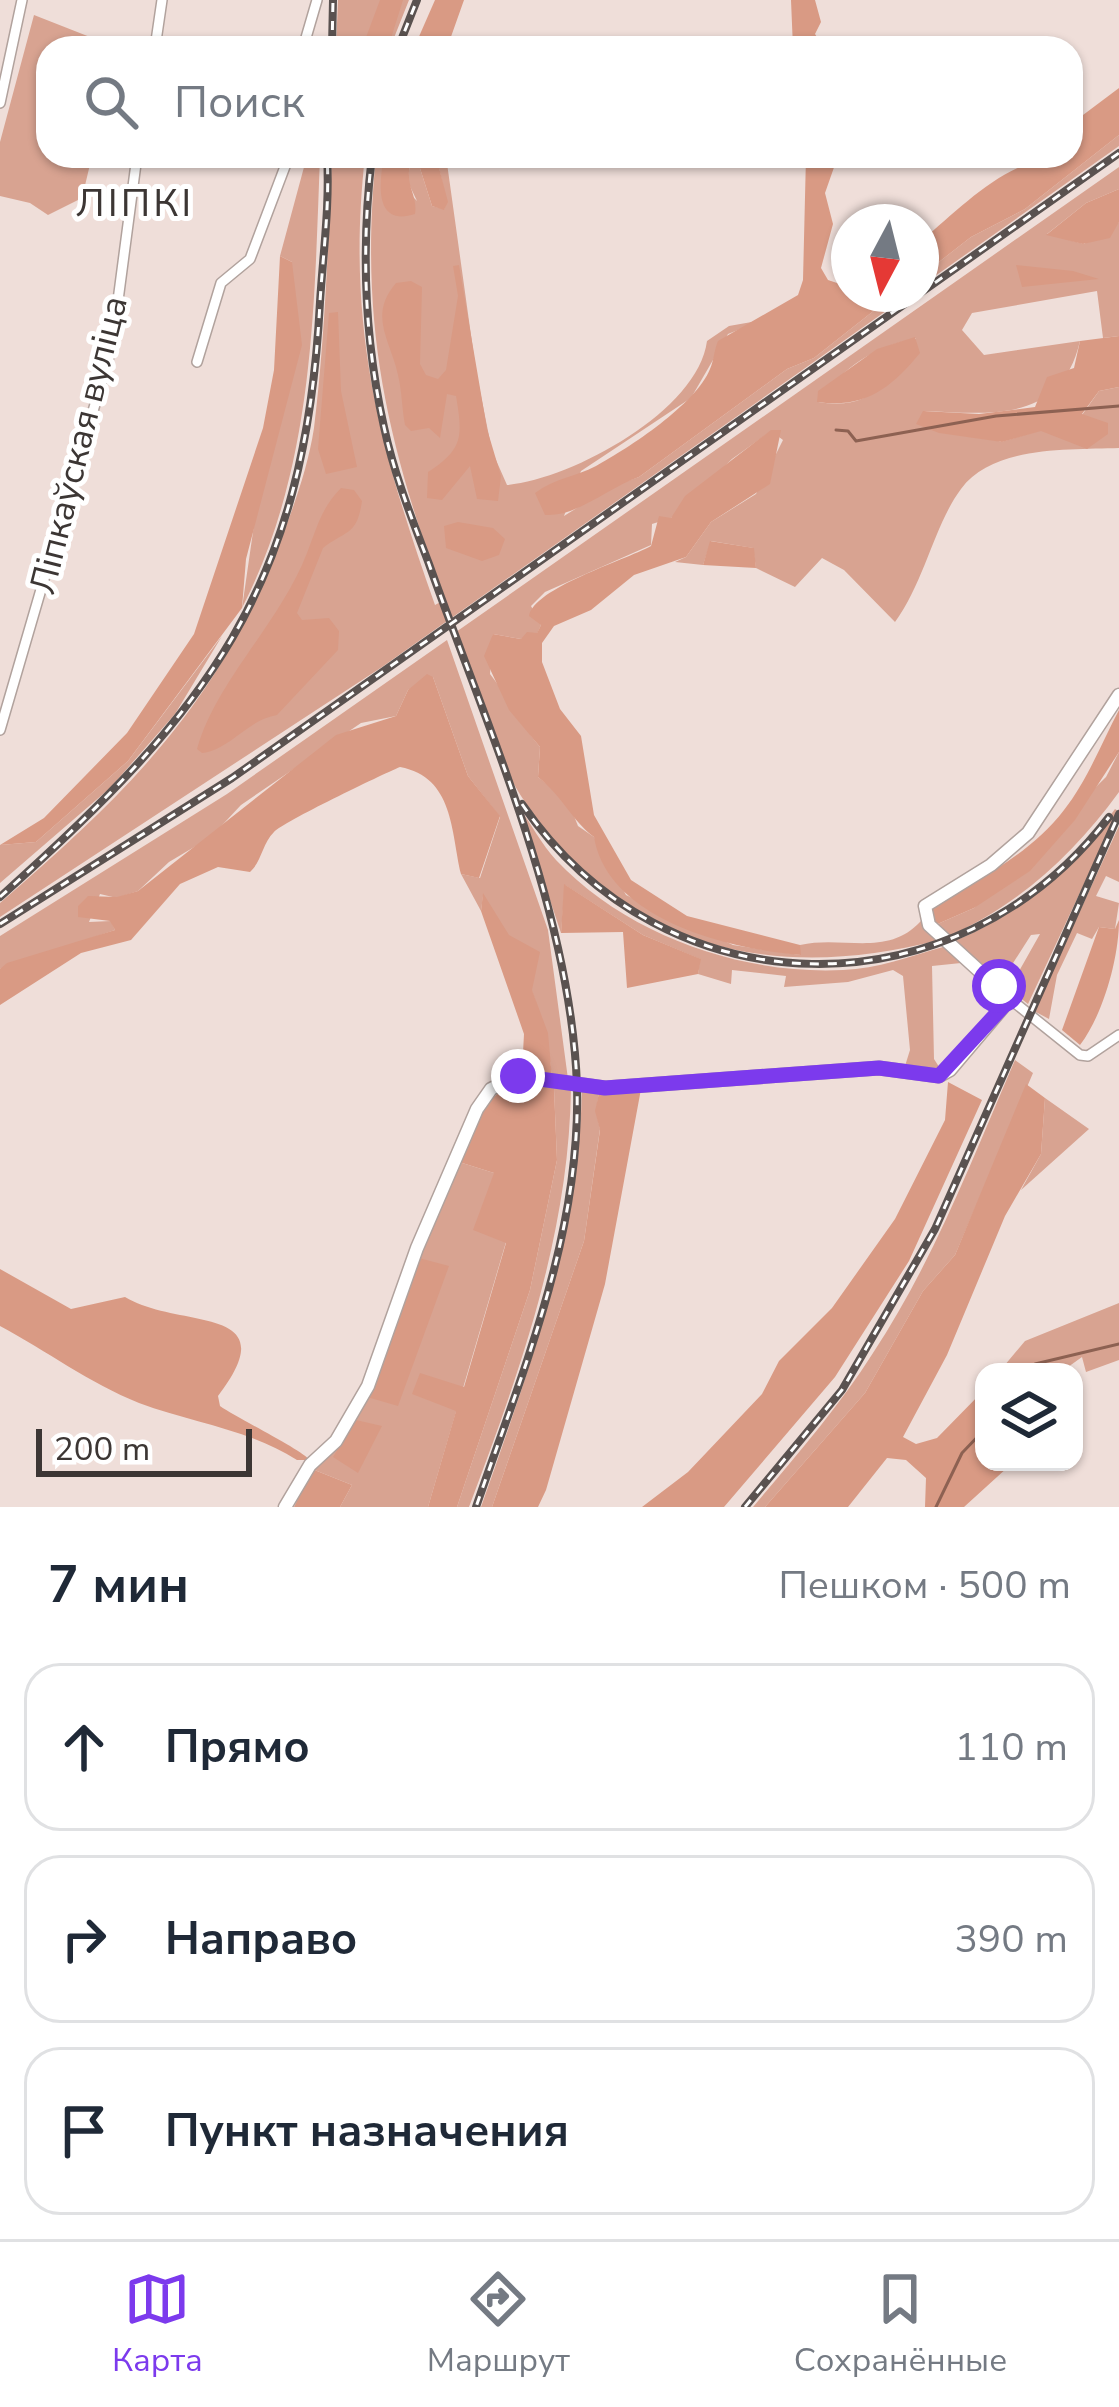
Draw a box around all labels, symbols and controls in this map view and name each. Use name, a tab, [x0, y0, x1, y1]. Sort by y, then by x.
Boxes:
search box	[36, 36, 1083, 168]
icon: search	[78, 69, 144, 135]
text: Поиск	[174, 72, 305, 133]
district label: ЛІПКІ	[76, 177, 194, 230]
north arrow	[831, 204, 939, 312]
street label: Ліпкаўская вуліца	[18, 291, 140, 599]
route start	[972, 959, 1026, 1013]
route end	[491, 1049, 545, 1103]
map controls	[975, 1363, 1083, 1471]
button: layers	[975, 1363, 1083, 1471]
scale bar	[36, 1423, 252, 1476]
text: 200 m	[54, 1427, 150, 1472]
text: 7 мин	[48, 1550, 189, 1620]
text: Пешком · 500 m	[778, 1559, 1071, 1612]
icon: ahead	[51, 1714, 117, 1780]
text: Прямо	[165, 1717, 310, 1778]
text: 110 m	[954, 1721, 1068, 1774]
icon: right	[51, 1906, 117, 1972]
text: Направо	[165, 1909, 357, 1970]
text: 390 m	[954, 1913, 1068, 1966]
icon: arrive	[51, 2098, 117, 2164]
text: Пункт назначения	[165, 2101, 569, 2162]
tab: Карта	[112, 2266, 203, 2383]
tab: Маршрут	[427, 2266, 570, 2383]
tab: Сохранённые	[794, 2266, 1007, 2383]

